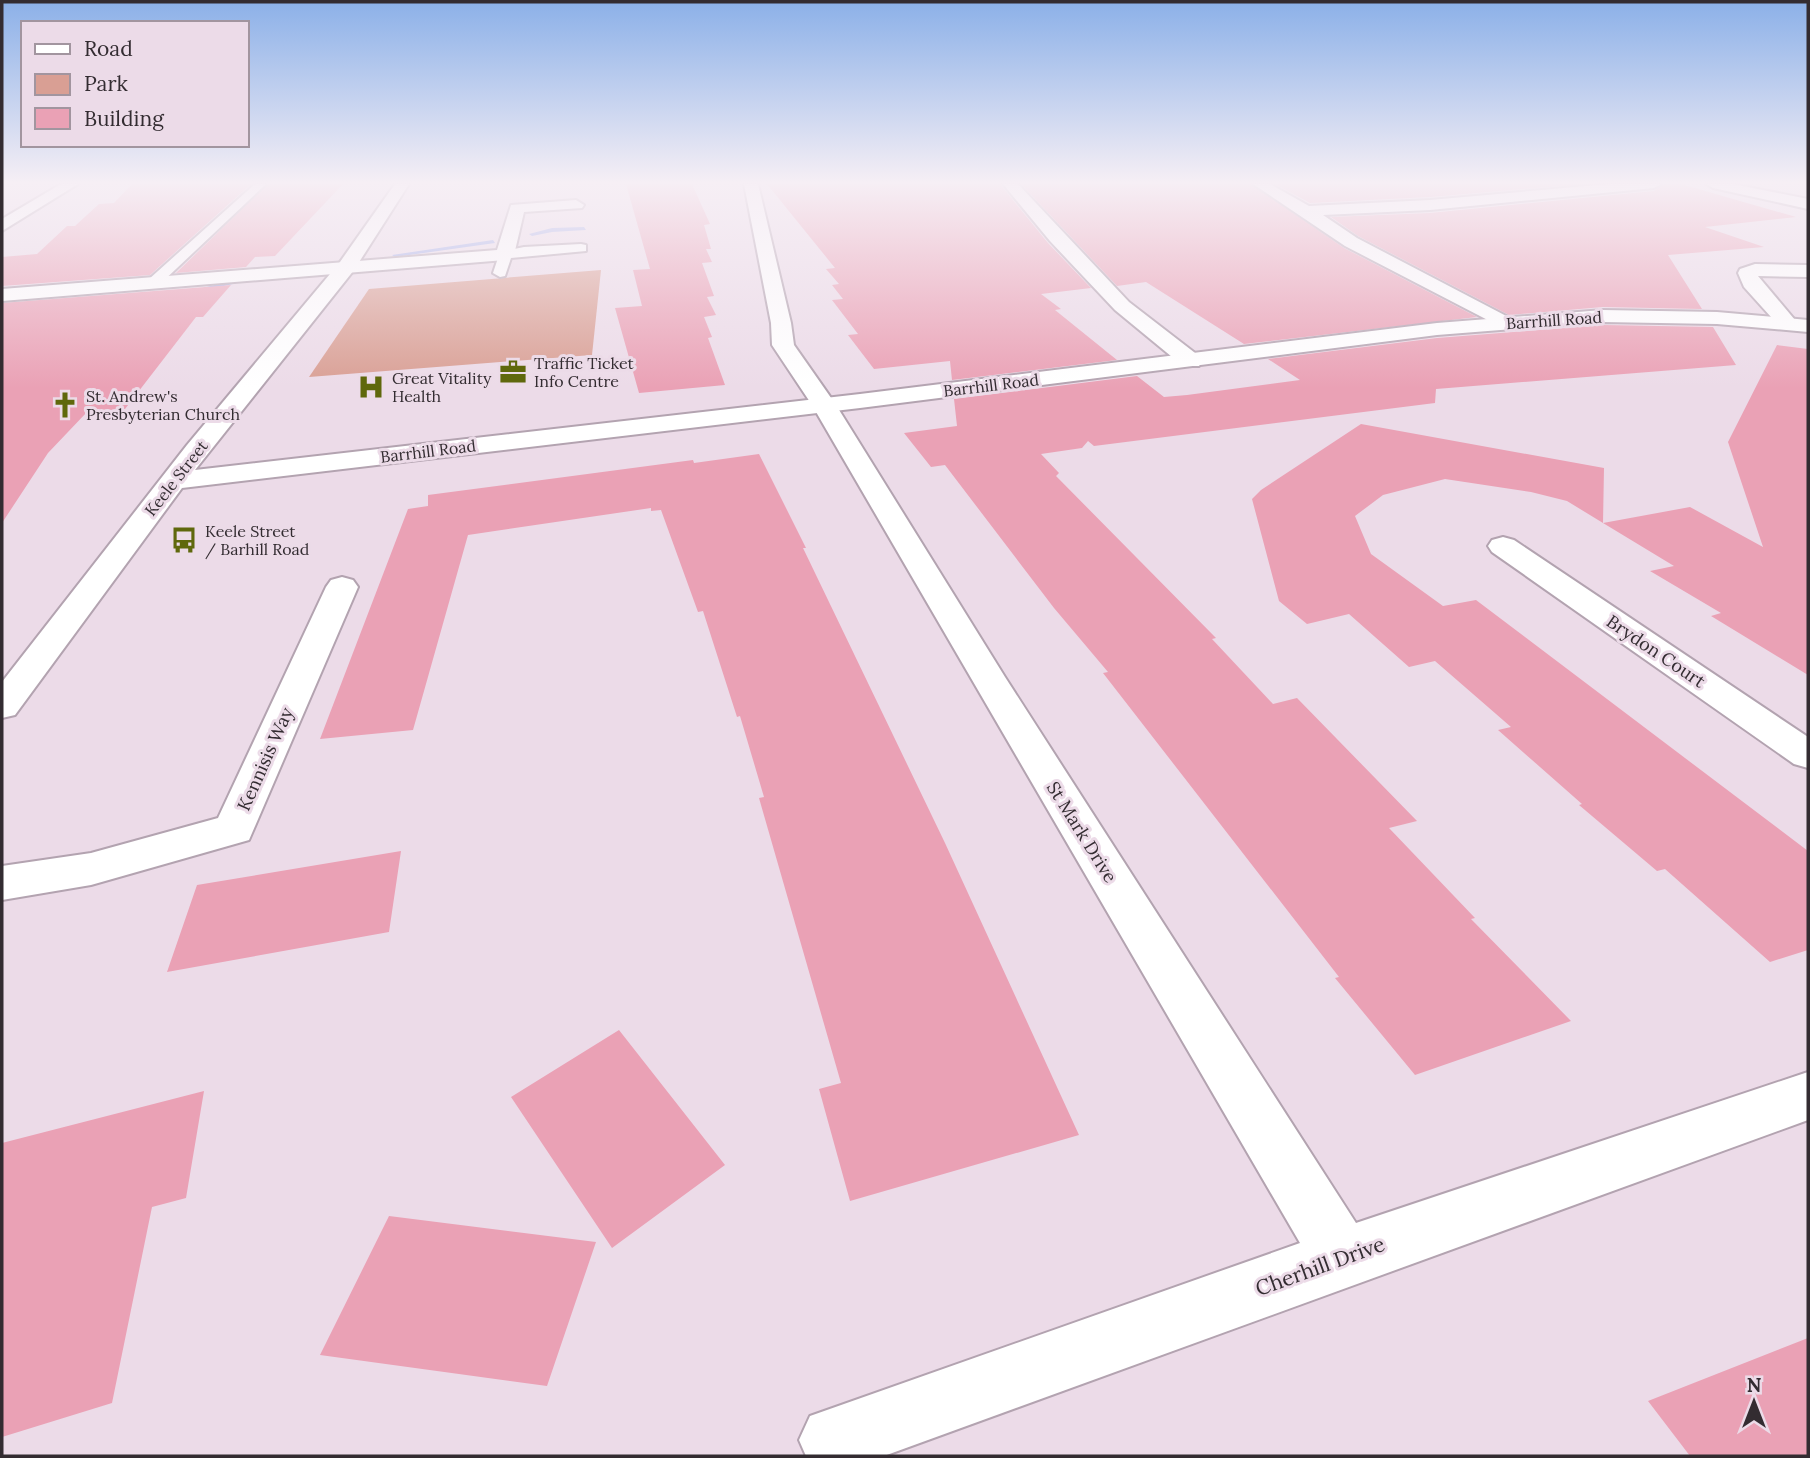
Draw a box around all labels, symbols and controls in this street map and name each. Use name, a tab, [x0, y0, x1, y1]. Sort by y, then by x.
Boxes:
legend	[21, 21, 248, 147]
text: Road	[84, 35, 133, 62]
text: Park	[84, 70, 128, 97]
text: Building	[84, 105, 164, 132]
street label: Barrhill Road	[1505, 307, 1603, 333]
place label: Traffic Ticket Info Centre	[534, 353, 635, 391]
office icon: Traffic Ticket Info Centre	[498, 357, 528, 387]
place label: Great Vitality Health	[392, 368, 492, 406]
street label: Barrhill Road	[942, 369, 1040, 401]
hospital icon: Great Vitality Health	[356, 372, 386, 402]
place label: St. Andrew's Presbyterian Church	[86, 386, 240, 424]
church icon: St. Andrew's Presbyterian Church	[50, 390, 80, 420]
street label: Barrhill Road	[379, 435, 477, 467]
street label: Keele Street	[140, 436, 212, 520]
place label: Keele Street / Barhill Road	[205, 521, 310, 560]
bus stop icon: Keele Street / Barhill Road	[169, 525, 199, 555]
street label: Brydon Court	[1602, 610, 1710, 692]
street label: Kennisis Way	[232, 703, 298, 814]
street label: St Mark Drive	[1042, 777, 1122, 887]
street label: Cherhill Drive	[1252, 1230, 1388, 1302]
north arrow	[1719, 1367, 1789, 1437]
text: N	[1747, 1373, 1762, 1397]

